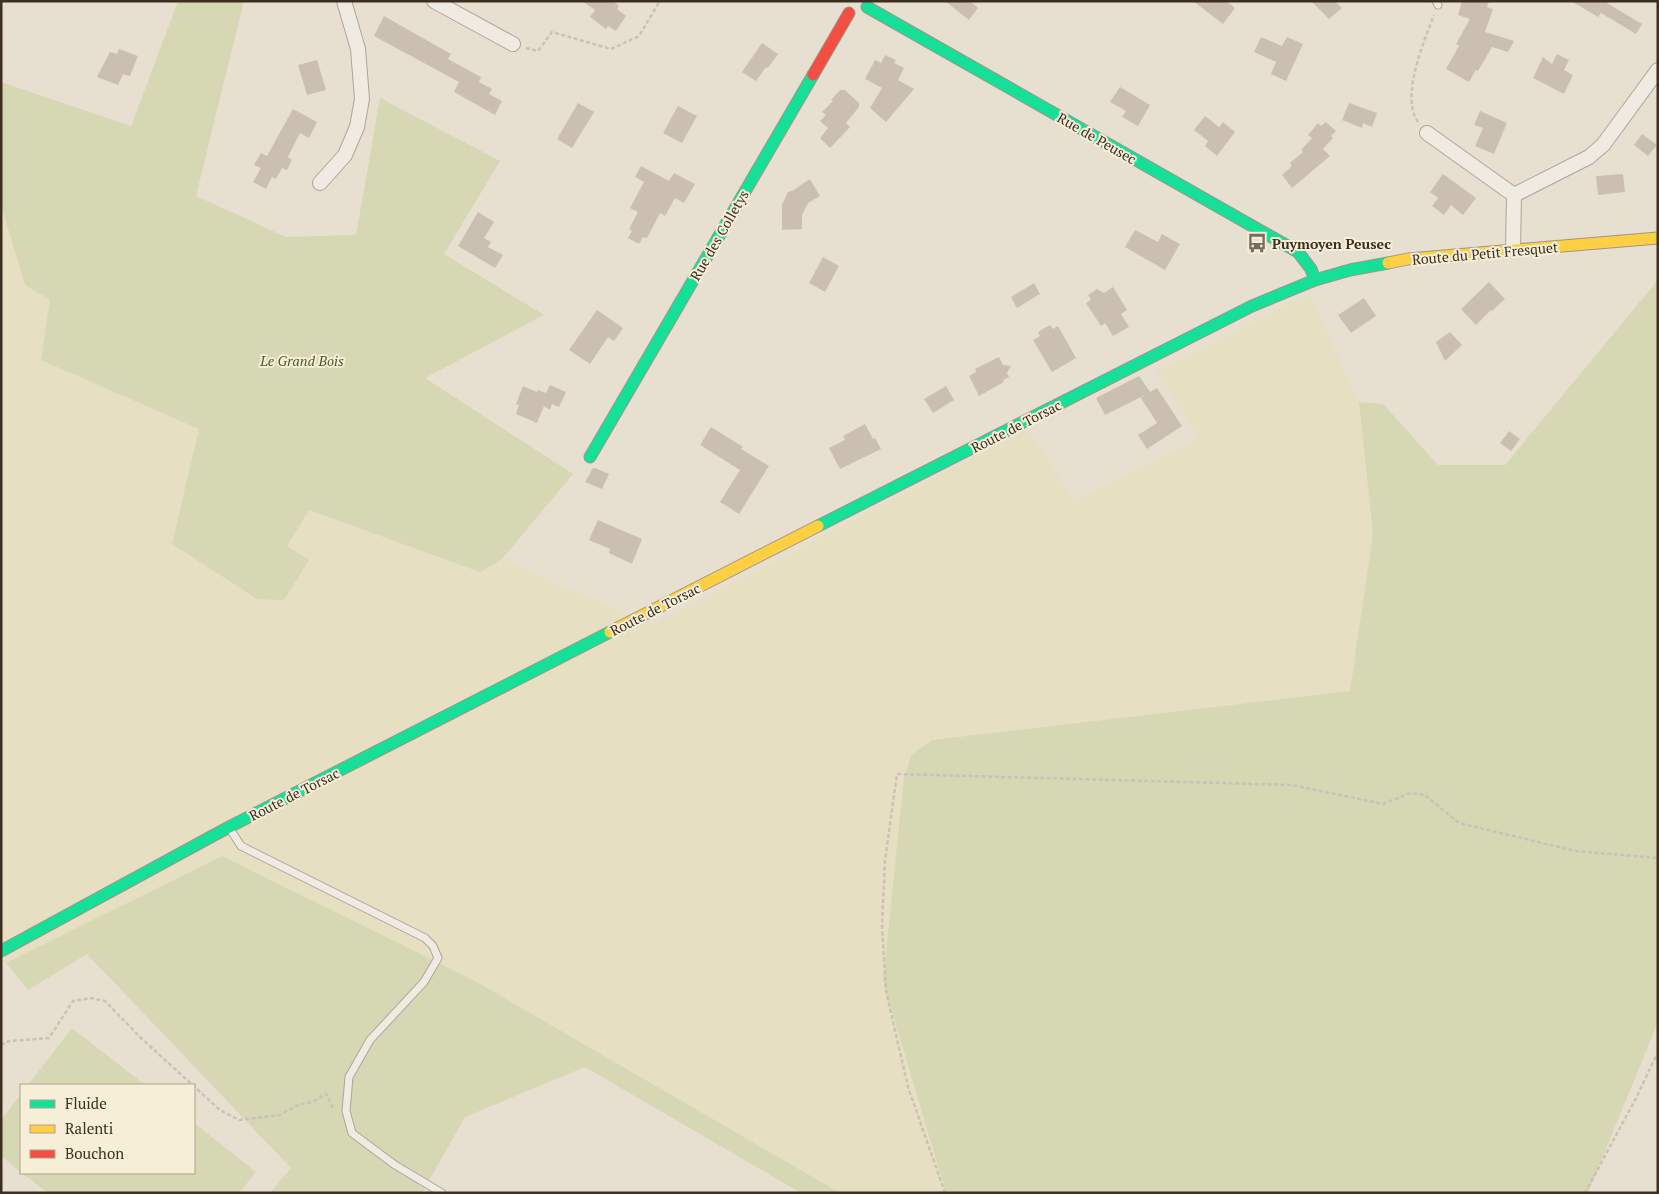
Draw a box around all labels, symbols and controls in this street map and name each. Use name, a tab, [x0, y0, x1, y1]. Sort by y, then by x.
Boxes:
street label: Rue de Peusec	[1054, 108, 1140, 168]
street label: Rue des Colletys	[685, 186, 753, 284]
bus stop icon: Puymoyen Peusec	[1246, 232, 1268, 254]
place label: Puymoyen Peusec	[1272, 234, 1391, 253]
street label: Route du Petit Fresquet	[1411, 237, 1559, 269]
park label: Le Grand Bois	[259, 351, 344, 370]
street label: Route de Torsac	[968, 395, 1064, 457]
street label: Route de Torsac	[607, 578, 703, 640]
street label: Route de Torsac	[246, 763, 342, 825]
legend	[20, 1084, 195, 1174]
text: Fluide	[65, 1093, 107, 1113]
text: Ralenti	[65, 1118, 113, 1138]
text: Bouchon	[65, 1143, 124, 1163]

